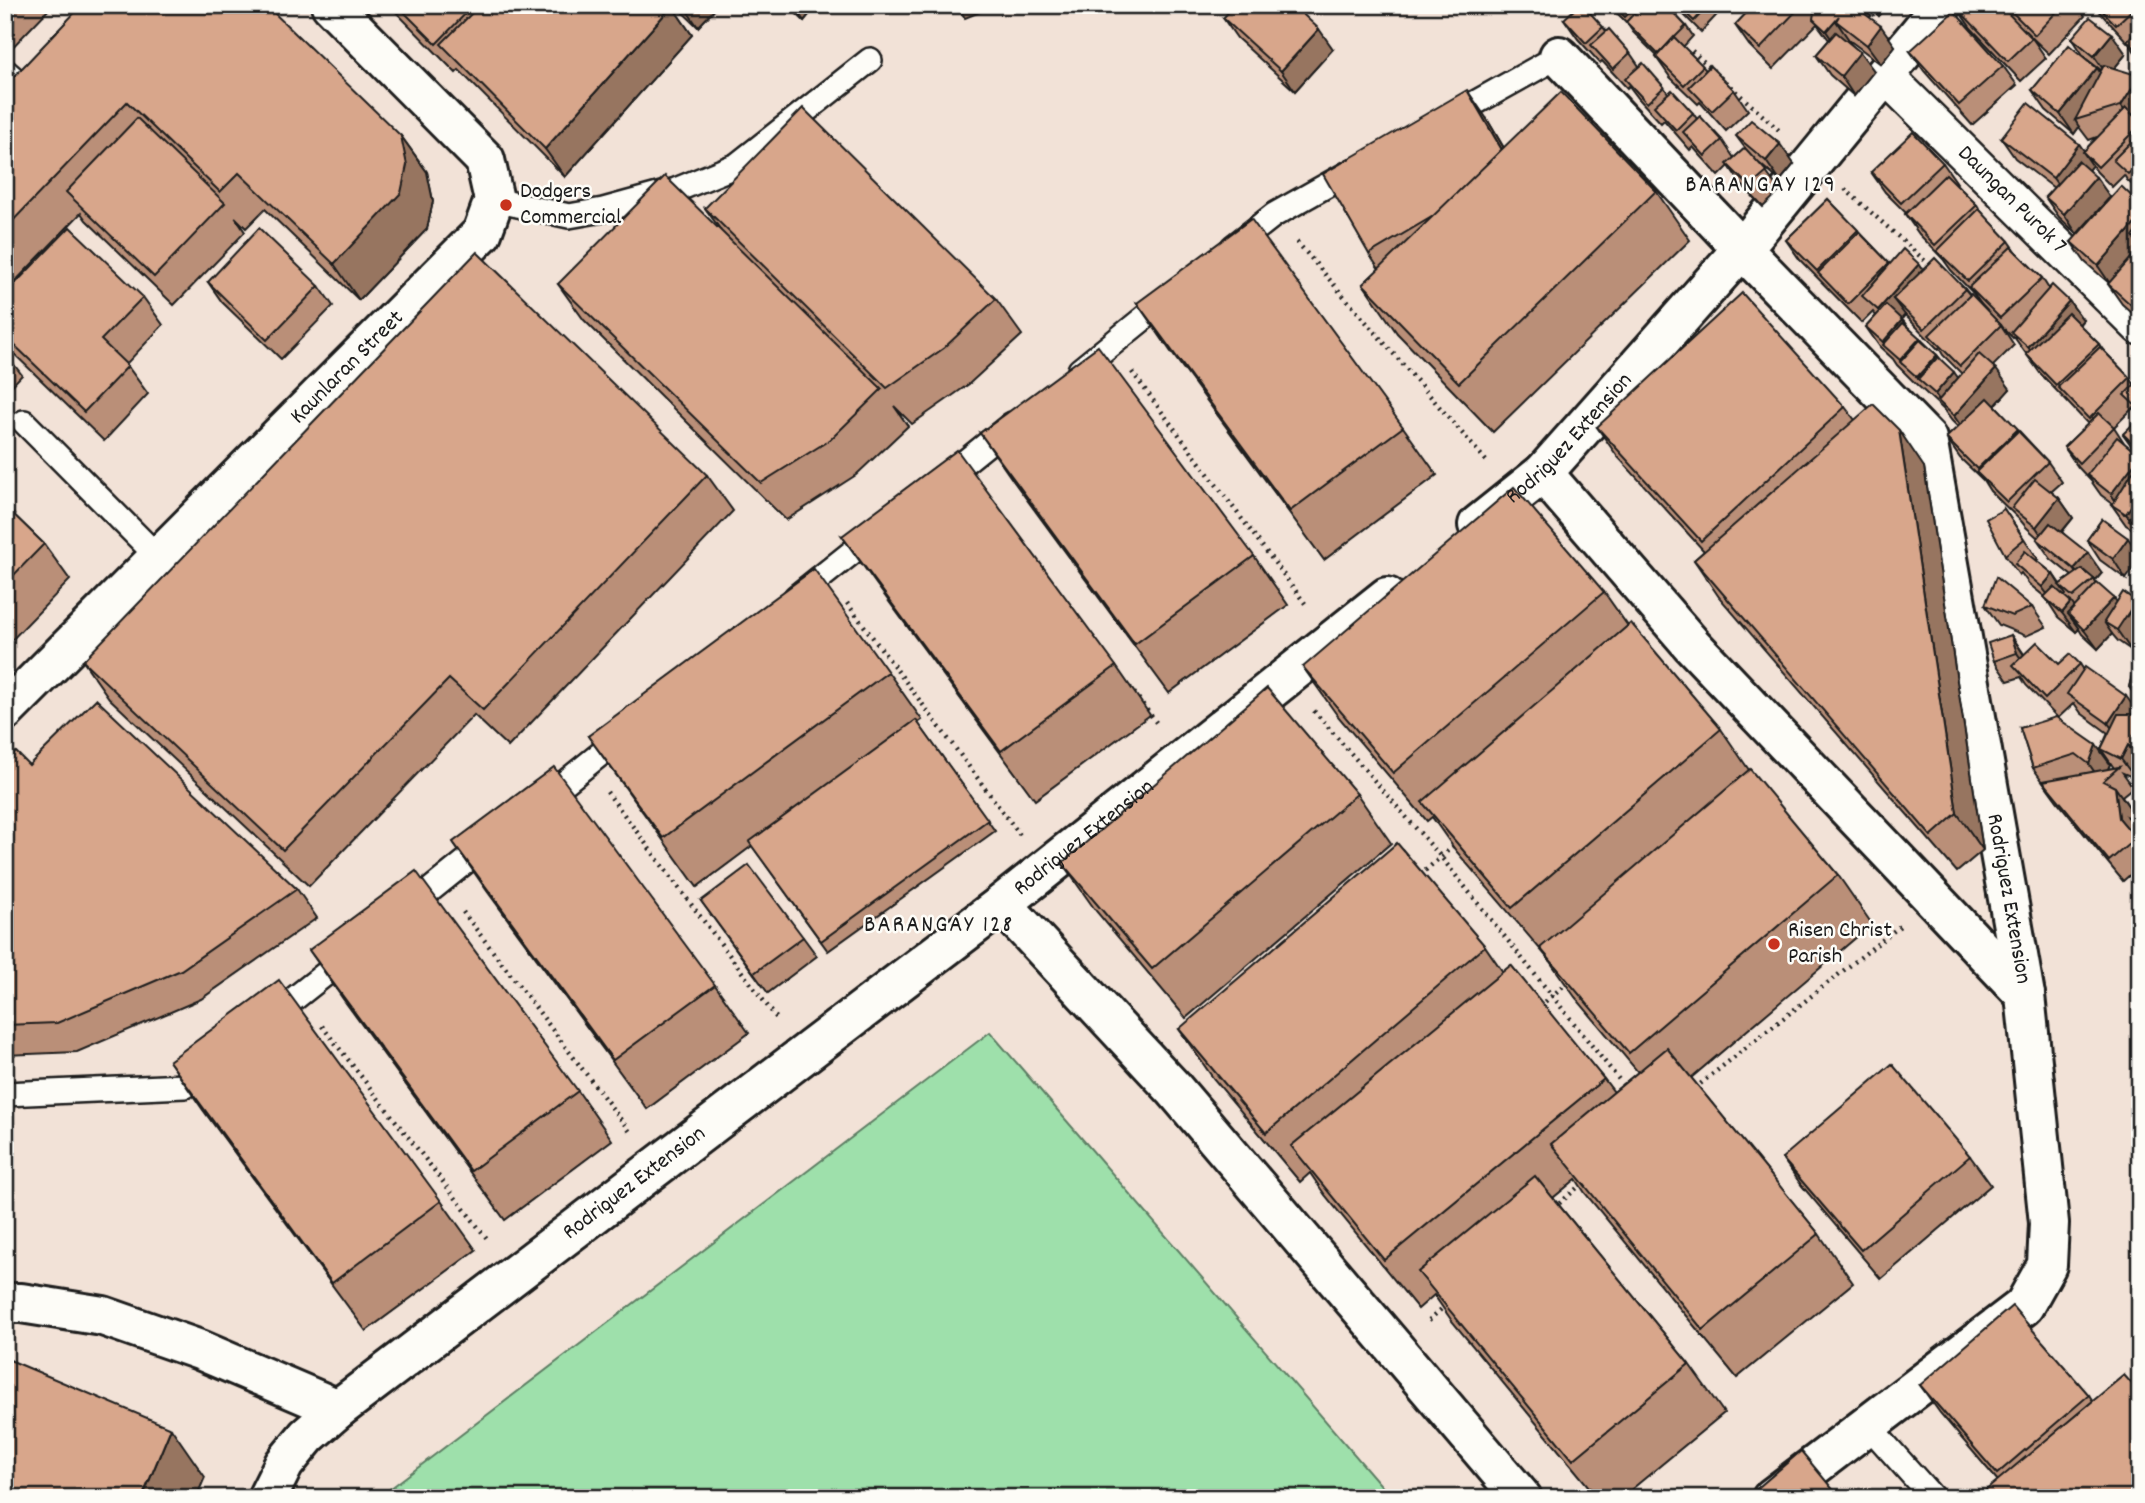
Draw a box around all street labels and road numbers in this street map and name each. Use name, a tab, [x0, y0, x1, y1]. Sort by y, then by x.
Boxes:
street label: Daungan Purok 7	[1949, 138, 2074, 262]
street label: Kaunlaran Street	[283, 303, 412, 432]
street label: Rodriguez Extension	[1499, 366, 1641, 513]
street label: Rodriguez Extension	[1007, 772, 1162, 905]
street label: Rodriguez Extension	[1977, 811, 2039, 986]
street label: Rodriguez Extension	[556, 1118, 713, 1249]

